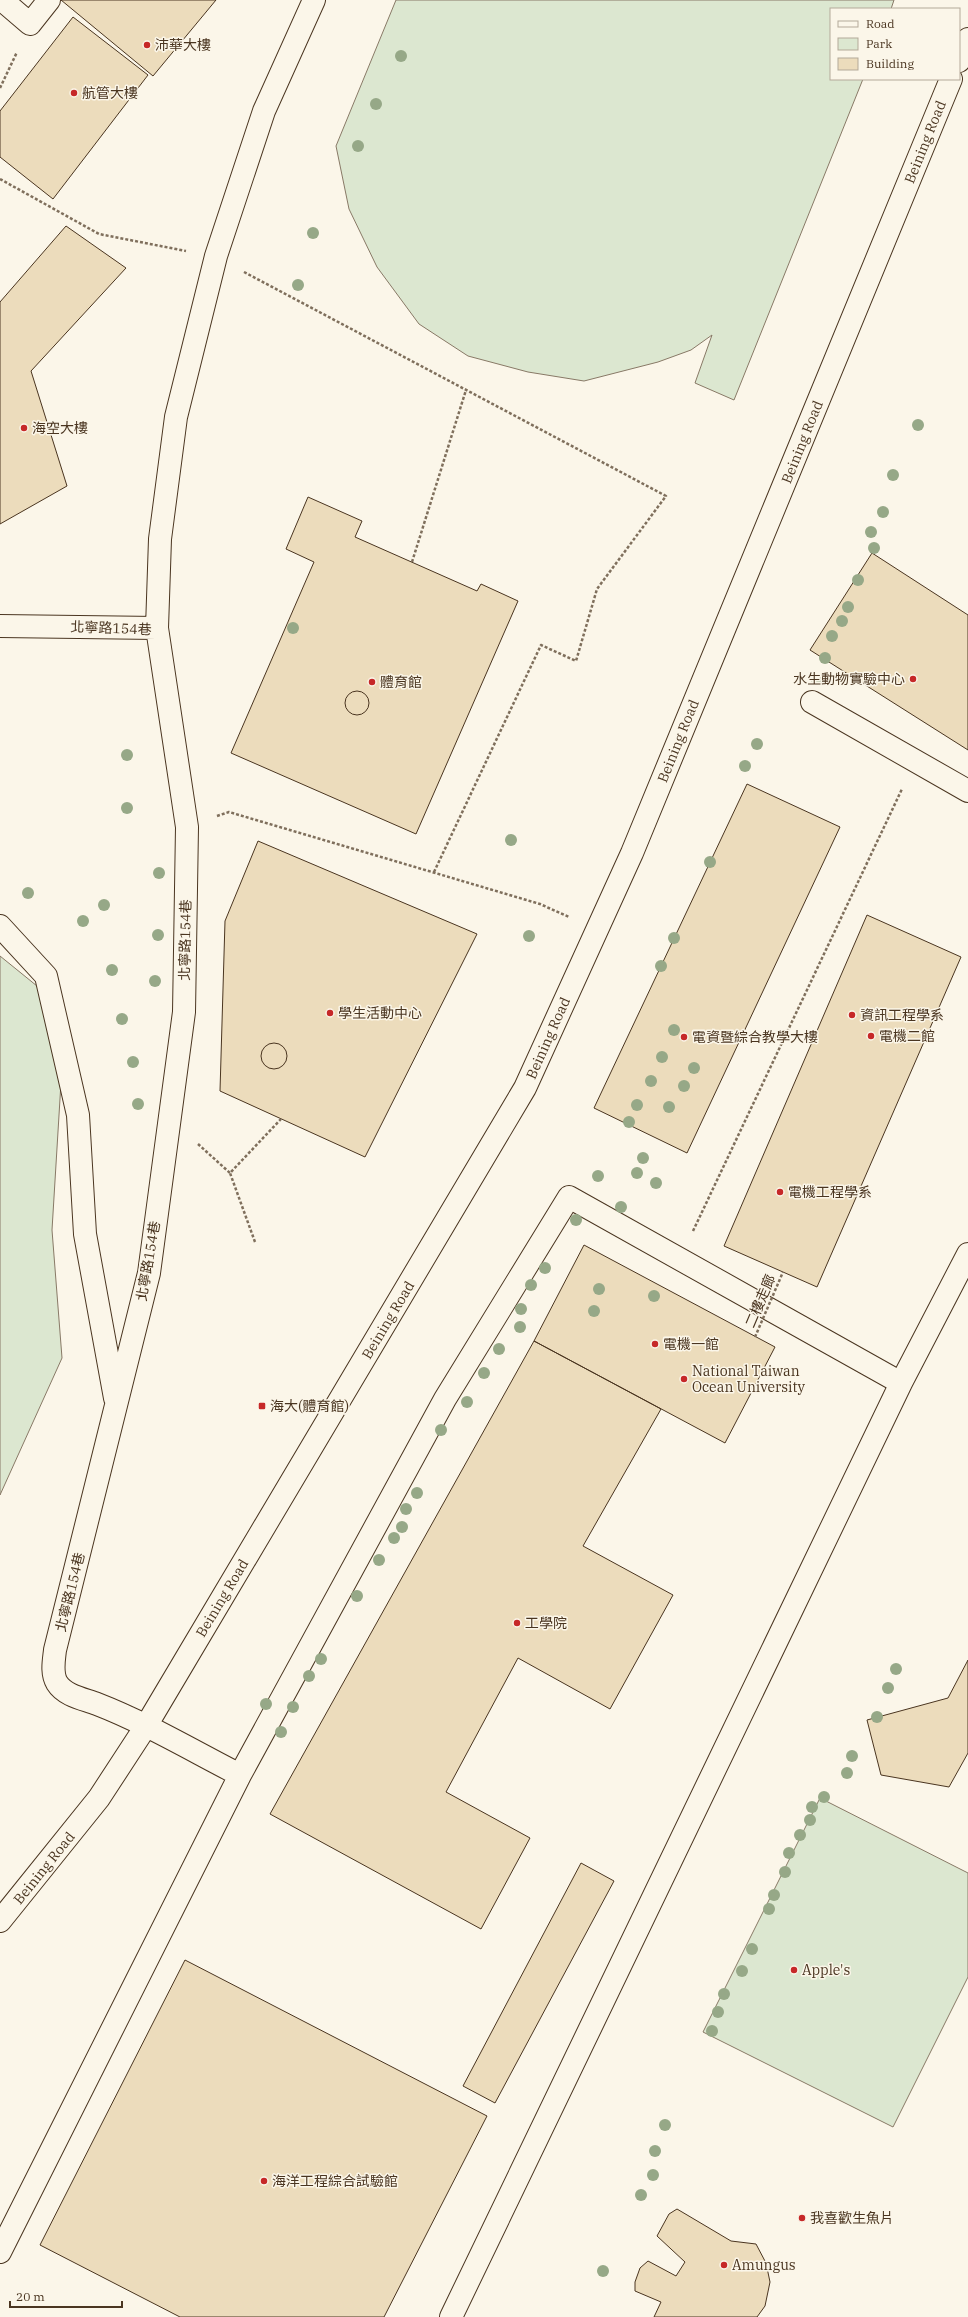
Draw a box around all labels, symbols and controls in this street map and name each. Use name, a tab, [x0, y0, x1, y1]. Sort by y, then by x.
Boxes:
legend	[830, 8, 960, 80]
text: Road	[866, 16, 895, 31]
place label: 沛華大樓	[155, 36, 211, 54]
text: Park	[866, 36, 892, 51]
marker: 沛華大樓	[142, 40, 152, 50]
text: Building	[866, 56, 914, 71]
place label: 航管大樓	[82, 84, 138, 102]
marker: 航管大樓	[69, 88, 79, 98]
street label: Beining Road	[900, 97, 950, 186]
street label: Beining Road	[777, 397, 827, 486]
place label: 海空大樓	[32, 419, 88, 437]
marker: 海空大樓	[19, 423, 29, 433]
street label: 北寧路154巷	[70, 618, 152, 638]
place label: 水生動物實驗中心	[793, 670, 905, 688]
place label: 體育館	[380, 673, 422, 691]
marker: 水生動物實驗中心	[908, 674, 918, 684]
marker: 體育館	[367, 677, 377, 687]
street label: Beining Road	[653, 696, 703, 785]
street label: 北寧路154巷	[175, 899, 195, 981]
street label: Beining Road	[522, 994, 574, 1082]
place label: 學生活動中心	[338, 1004, 422, 1022]
place label: 資訊工程學系	[860, 1006, 944, 1024]
marker: 學生活動中心	[325, 1008, 335, 1018]
marker: 資訊工程學系	[847, 1010, 857, 1020]
place label: 電機二館	[879, 1027, 935, 1045]
place label: 電資暨綜合教學大樓	[692, 1028, 818, 1046]
marker: 電機二館	[866, 1031, 876, 1041]
marker: 電資暨綜合教學大樓	[679, 1032, 689, 1042]
place label: 電機工程學系	[788, 1183, 872, 1201]
marker: 電機工程學系	[775, 1187, 785, 1197]
street label: 北寧路154巷	[132, 1219, 164, 1303]
street label: 二樓走廊	[741, 1272, 779, 1330]
street label: Beining Road	[358, 1277, 419, 1362]
place label: 電機一館	[663, 1335, 719, 1353]
marker: 電機一館	[650, 1339, 660, 1349]
place label: National Taiwan Ocean University	[692, 1362, 805, 1396]
marker: National Taiwan Ocean University	[679, 1374, 689, 1384]
place label: 海大(體育館)	[270, 1397, 349, 1415]
marker: 海大(體育館)	[257, 1401, 267, 1411]
street label: 北寧路154巷	[51, 1550, 89, 1634]
street label: Beining Road	[192, 1555, 253, 1640]
place label: 工學院	[525, 1614, 567, 1632]
marker: 工學院	[512, 1618, 522, 1628]
street label: Beining Road	[9, 1828, 79, 1908]
place label: Apple's	[802, 1961, 850, 1979]
marker: Apple's	[789, 1965, 799, 1975]
place label: 海洋工程綜合試驗館	[272, 2172, 398, 2190]
marker: 海洋工程綜合試驗館	[259, 2176, 269, 2186]
place label: 我喜歡生魚片	[810, 2209, 894, 2227]
marker: 我喜歡生魚片	[797, 2213, 807, 2223]
place label: Amungus	[732, 2256, 796, 2274]
marker: Amungus	[719, 2260, 729, 2270]
scale bar	[10, 2283, 122, 2309]
text: 20 m	[16, 2289, 45, 2304]

